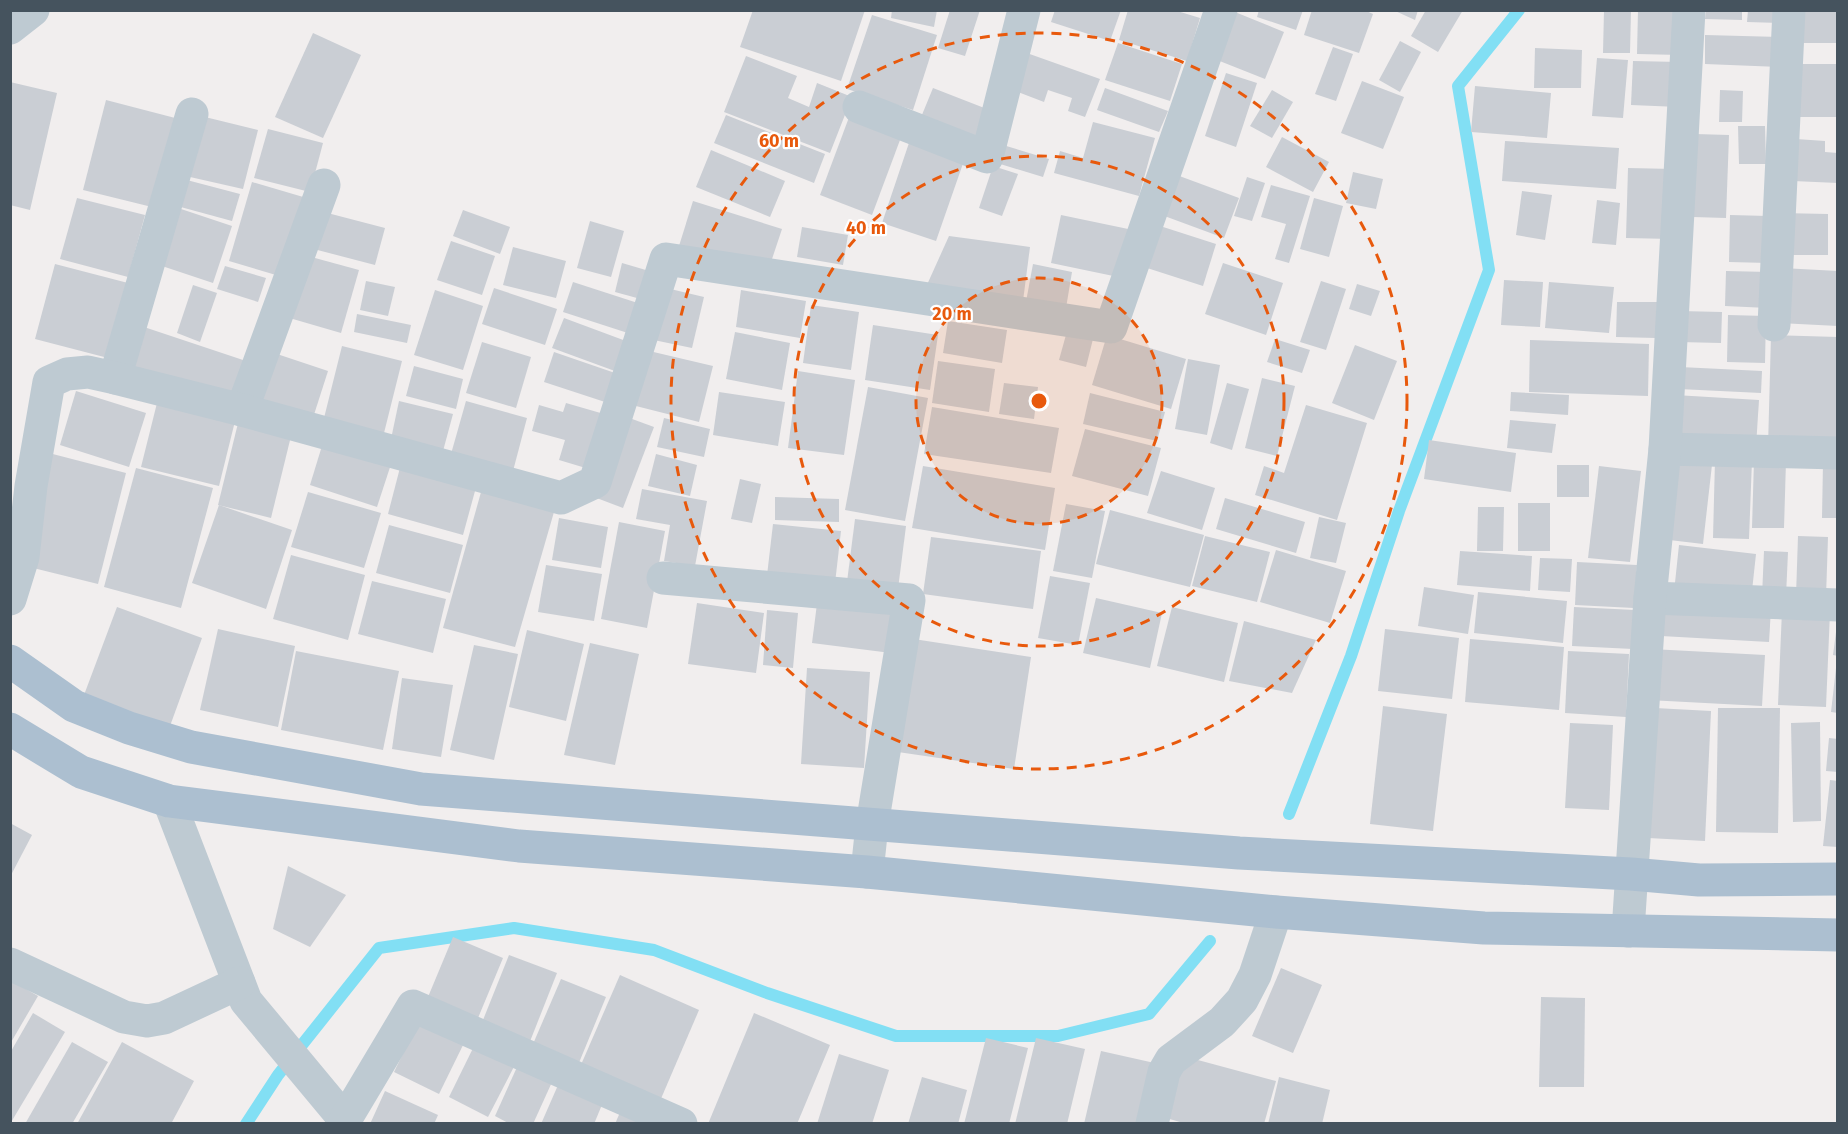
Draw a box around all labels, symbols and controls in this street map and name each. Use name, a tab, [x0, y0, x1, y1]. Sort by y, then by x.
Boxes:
text: 60 m	[759, 130, 799, 152]
text: 40 m	[846, 217, 886, 239]
text: 20 m	[932, 303, 972, 325]
centre of rings	[1029, 391, 1049, 411]

